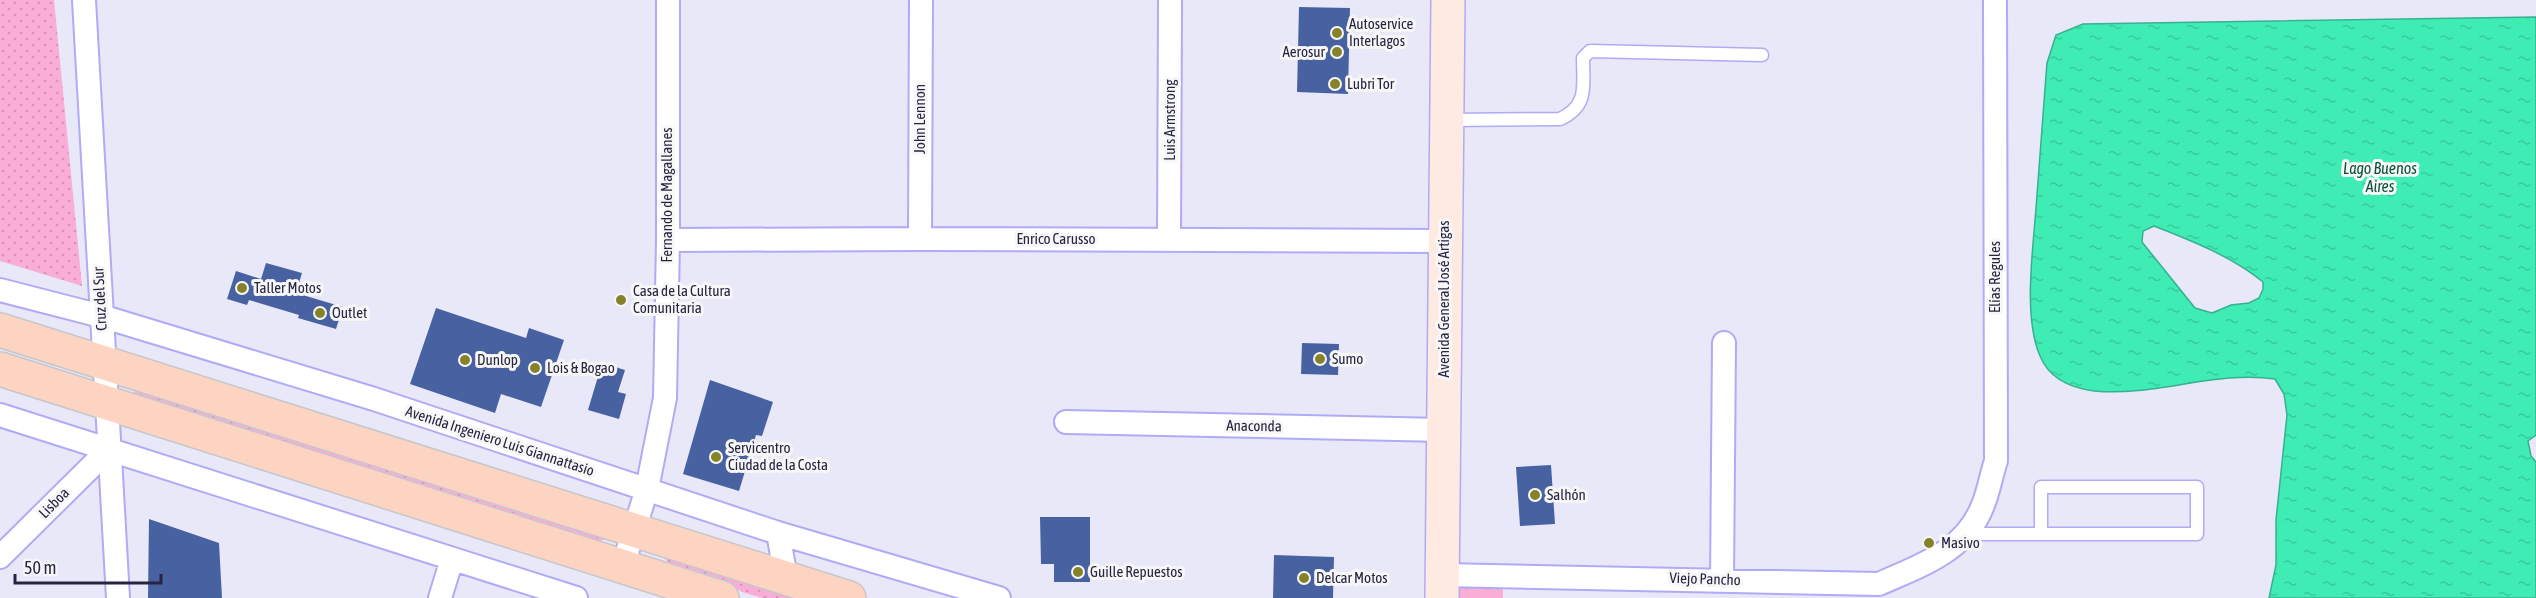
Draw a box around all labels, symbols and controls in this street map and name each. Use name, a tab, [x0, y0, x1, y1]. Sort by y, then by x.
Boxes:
place label: Autoservice Interlagos	[1349, 15, 1414, 49]
marker: Autoservice Interlagos	[1330, 26, 1344, 40]
place label: Aerosur	[1282, 43, 1326, 60]
marker: Aerosur	[1330, 45, 1344, 59]
place label: Lubri Tor	[1347, 75, 1395, 92]
marker: Lubri Tor	[1328, 77, 1342, 91]
street label: Luis Armstrong	[1161, 79, 1178, 161]
street label: John Lennon	[911, 84, 928, 154]
street label: Fernando de Magallanes	[658, 127, 675, 263]
water label: Lago Buenos Aires	[2343, 159, 2417, 195]
street label: Avenida General José Artigas	[1435, 221, 1452, 377]
street label: Enrico Carusso	[1016, 230, 1096, 247]
street label: Elías Regules	[1986, 241, 2003, 313]
street label: Cruz del Sur	[89, 266, 110, 331]
place label: Taller Motos	[254, 279, 321, 296]
marker: Taller Motos	[235, 281, 249, 295]
place label: Casa de la Cultura Comunitaria	[633, 282, 731, 316]
marker: Casa de la Cultura Comunitaria	[614, 293, 628, 307]
place label: Outlet	[332, 304, 367, 321]
marker: Outlet	[313, 306, 327, 320]
place label: Sumo	[1332, 350, 1363, 367]
place label: Dunlop	[477, 351, 518, 368]
marker: Sumo	[1313, 352, 1327, 366]
marker: Dunlop	[458, 353, 472, 367]
place label: Lois & Bogao	[547, 359, 615, 376]
marker: Lois & Bogao	[528, 361, 542, 375]
street label: Avenida Ingeniero Luis Giannattasio	[404, 402, 597, 479]
street label: Anaconda	[1226, 417, 1282, 434]
place label: Servicentro Ciudad de la Costa	[728, 439, 828, 473]
marker: Servicentro Ciudad de la Costa	[709, 450, 723, 464]
street label: Lisboa	[35, 484, 72, 521]
place label: Salhón	[1547, 486, 1586, 503]
marker: Salhón	[1528, 488, 1542, 502]
place label: Masivo	[1941, 534, 1980, 551]
marker: Masivo	[1922, 536, 1936, 550]
scale bar	[15, 547, 160, 585]
text: 50 m	[24, 557, 56, 578]
place label: Guille Repuestos	[1090, 563, 1183, 580]
marker: Guille Repuestos	[1071, 565, 1085, 579]
place label: Delcar Motos	[1316, 569, 1388, 586]
street label: Viejo Pancho	[1669, 569, 1741, 588]
marker: Delcar Motos	[1297, 571, 1311, 585]

